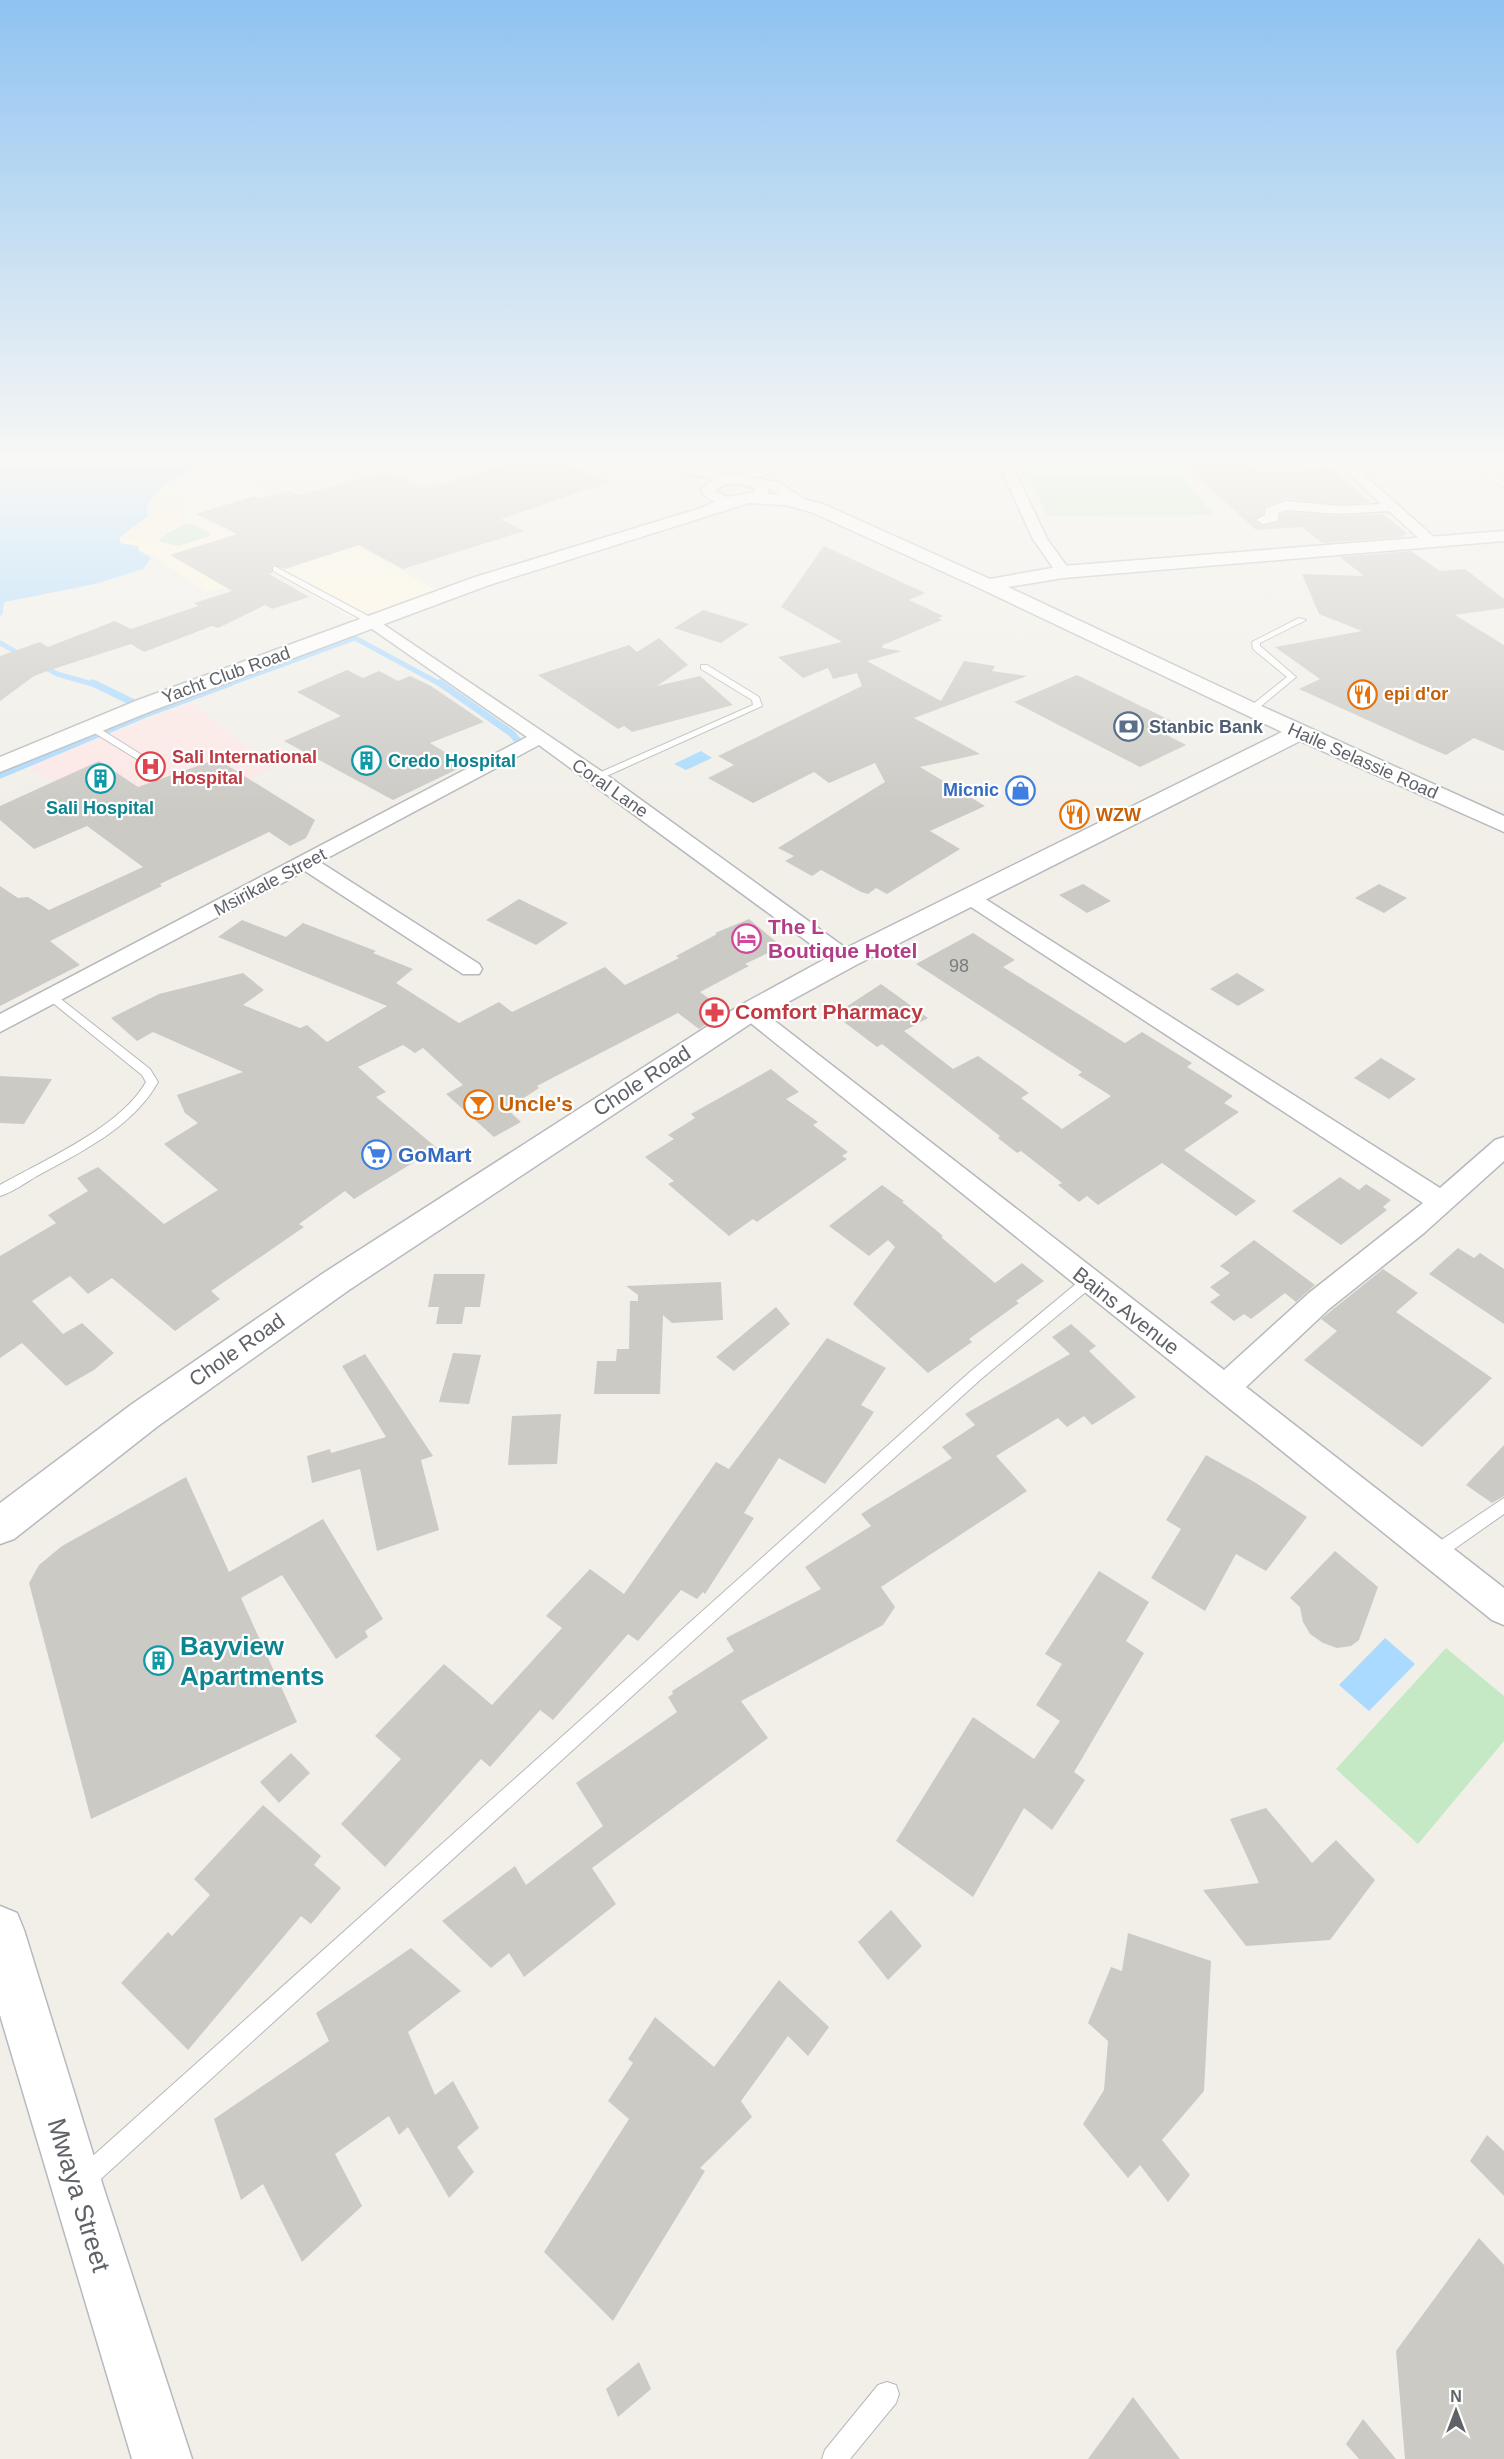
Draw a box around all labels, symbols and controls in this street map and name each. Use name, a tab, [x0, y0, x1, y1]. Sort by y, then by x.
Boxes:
street label: Yacht Club Road	[159, 643, 293, 707]
restaurant icon: epi d'or	[1347, 678, 1379, 710]
place label: epi d'or	[1384, 684, 1448, 704]
bank icon: Stanbic Bank	[1112, 711, 1144, 743]
place label: Stanbic Bank	[1149, 717, 1264, 737]
street label: Haile Selassie Road	[1285, 719, 1441, 803]
building icon: Credo Hospital	[351, 745, 383, 777]
place label: Sali International Hospital	[172, 747, 317, 788]
hospital icon: Sali International Hospital	[135, 751, 167, 783]
place label: Credo Hospital	[388, 751, 516, 771]
street label: Coral Lane	[568, 755, 652, 821]
building icon: Sali Hospital	[84, 763, 116, 795]
shop icon: Micnic	[1004, 774, 1036, 806]
place label: Micnic	[943, 780, 999, 800]
place label: Sali Hospital	[46, 798, 154, 818]
restaurant icon: WZW	[1059, 799, 1091, 831]
place label: WZW	[1096, 805, 1141, 825]
street label: Msirikale Street	[211, 844, 329, 920]
place label: The L Boutique Hotel	[768, 915, 917, 962]
hotel icon: The L Boutique Hotel	[731, 923, 763, 955]
house number: 98	[949, 956, 969, 976]
pharmacy icon: Comfort Pharmacy	[698, 996, 730, 1028]
place label: Comfort Pharmacy	[735, 1000, 923, 1023]
street label: Chole Road	[589, 1041, 694, 1120]
bar icon: Uncle's	[462, 1088, 494, 1120]
place label: Uncle's	[499, 1092, 573, 1115]
supermarket icon: GoMart	[361, 1139, 393, 1171]
place label: GoMart	[398, 1143, 472, 1166]
street label: Bains Avenue	[1069, 1262, 1184, 1359]
street label: Chole Road	[185, 1308, 289, 1391]
place label: Bayview Apartments	[180, 1631, 324, 1691]
building icon: Bayview Apartments	[143, 1645, 175, 1677]
street label: Mwaya Street	[41, 2115, 117, 2276]
north arrow	[1426, 2381, 1486, 2441]
text: N	[1450, 2388, 1462, 2405]

